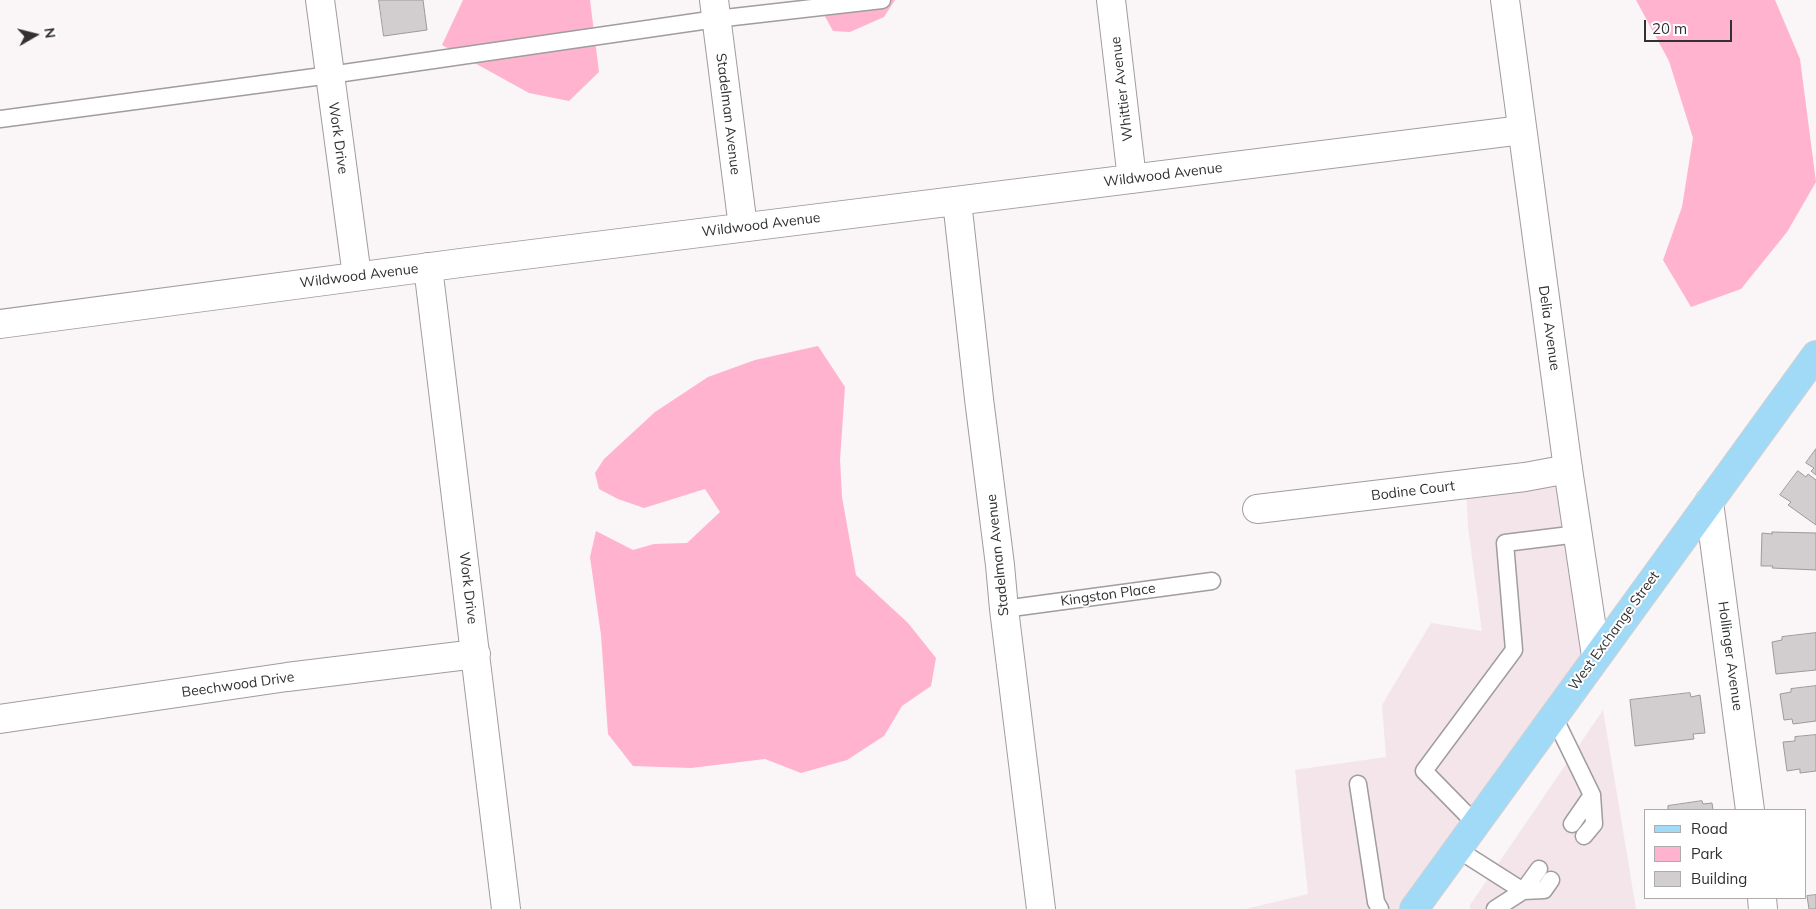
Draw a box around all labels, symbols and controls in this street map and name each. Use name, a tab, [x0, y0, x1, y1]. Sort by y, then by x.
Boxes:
north arrow	[10, 10, 60, 60]
scale bar	[1646, 10, 1734, 42]
text: 20 m	[1652, 19, 1687, 38]
text: N	[40, 26, 60, 39]
street label: Whittier Avenue	[1107, 36, 1137, 142]
street label: Stadelman Avenue	[712, 52, 744, 176]
street label: Work Drive	[325, 101, 351, 175]
street label: Wildwood Avenue	[1103, 159, 1223, 191]
street label: Wildwood Avenue	[701, 209, 821, 241]
street label: Wildwood Avenue	[299, 260, 419, 292]
street label: Delia Avenue	[1535, 284, 1563, 372]
street label: Bodine Court	[1370, 478, 1456, 504]
street label: Stadelman Avenue	[983, 493, 1013, 617]
street label: Work Drive	[455, 551, 481, 625]
street label: West Exchange Street	[1565, 568, 1663, 694]
street label: Kingston Place	[1059, 580, 1157, 610]
street label: Hollinger Avenue	[1714, 600, 1746, 712]
street label: Beechwood Drive	[181, 669, 295, 701]
legend	[1644, 809, 1806, 899]
text: Road	[1691, 819, 1728, 838]
text: Park	[1691, 844, 1723, 863]
text: Building	[1691, 869, 1747, 888]

